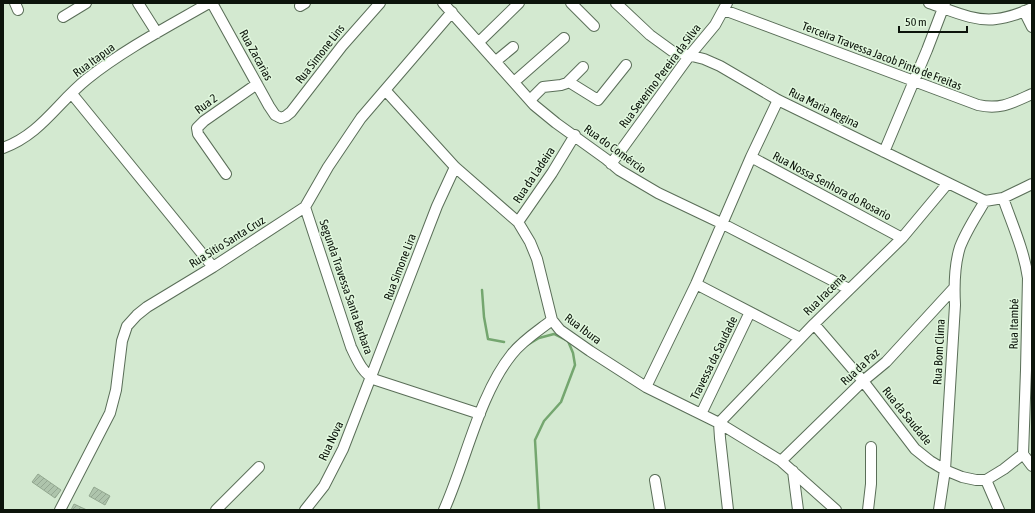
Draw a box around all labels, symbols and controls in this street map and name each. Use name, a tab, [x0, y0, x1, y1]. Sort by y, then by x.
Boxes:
scale bar	[899, 8, 967, 34]
text: 50 m	[905, 15, 927, 29]
street label: Terceira Travessa Jacob Pinto de Freitas	[800, 19, 964, 93]
street label: Rua Severino Pereira da Silva	[616, 21, 704, 131]
street label: Rua Simone Lins	[292, 22, 348, 86]
street label: Rua Zacarias	[236, 27, 276, 83]
street label: Rua Itapua	[70, 40, 118, 80]
street label: Rua Maria Regina	[786, 85, 862, 131]
street label: Rua 2	[192, 91, 220, 117]
street label: Rua do Comércio	[581, 122, 649, 176]
street label: Rua da Ladeira	[510, 144, 558, 206]
street label: Rua Nossa Senhora do Rosario	[770, 149, 894, 223]
street label: Rua Sitio Santa Cruz	[187, 213, 268, 271]
street label: Segunda Travessa Santa Barbara	[316, 218, 376, 356]
street label: Rua Simone Lira	[381, 232, 419, 302]
street label: Rua Iracema	[801, 270, 849, 318]
street label: Rua Itambé	[1007, 298, 1021, 350]
street label: Rua Ibura	[562, 311, 604, 347]
street label: Travessa da Saudade	[688, 314, 740, 402]
street label: Rua Bom Clima	[930, 319, 948, 385]
street label: Rua da Paz	[838, 345, 883, 388]
street label: Rua da Saudade	[879, 384, 935, 448]
street label: Rua Nova	[316, 419, 346, 463]

